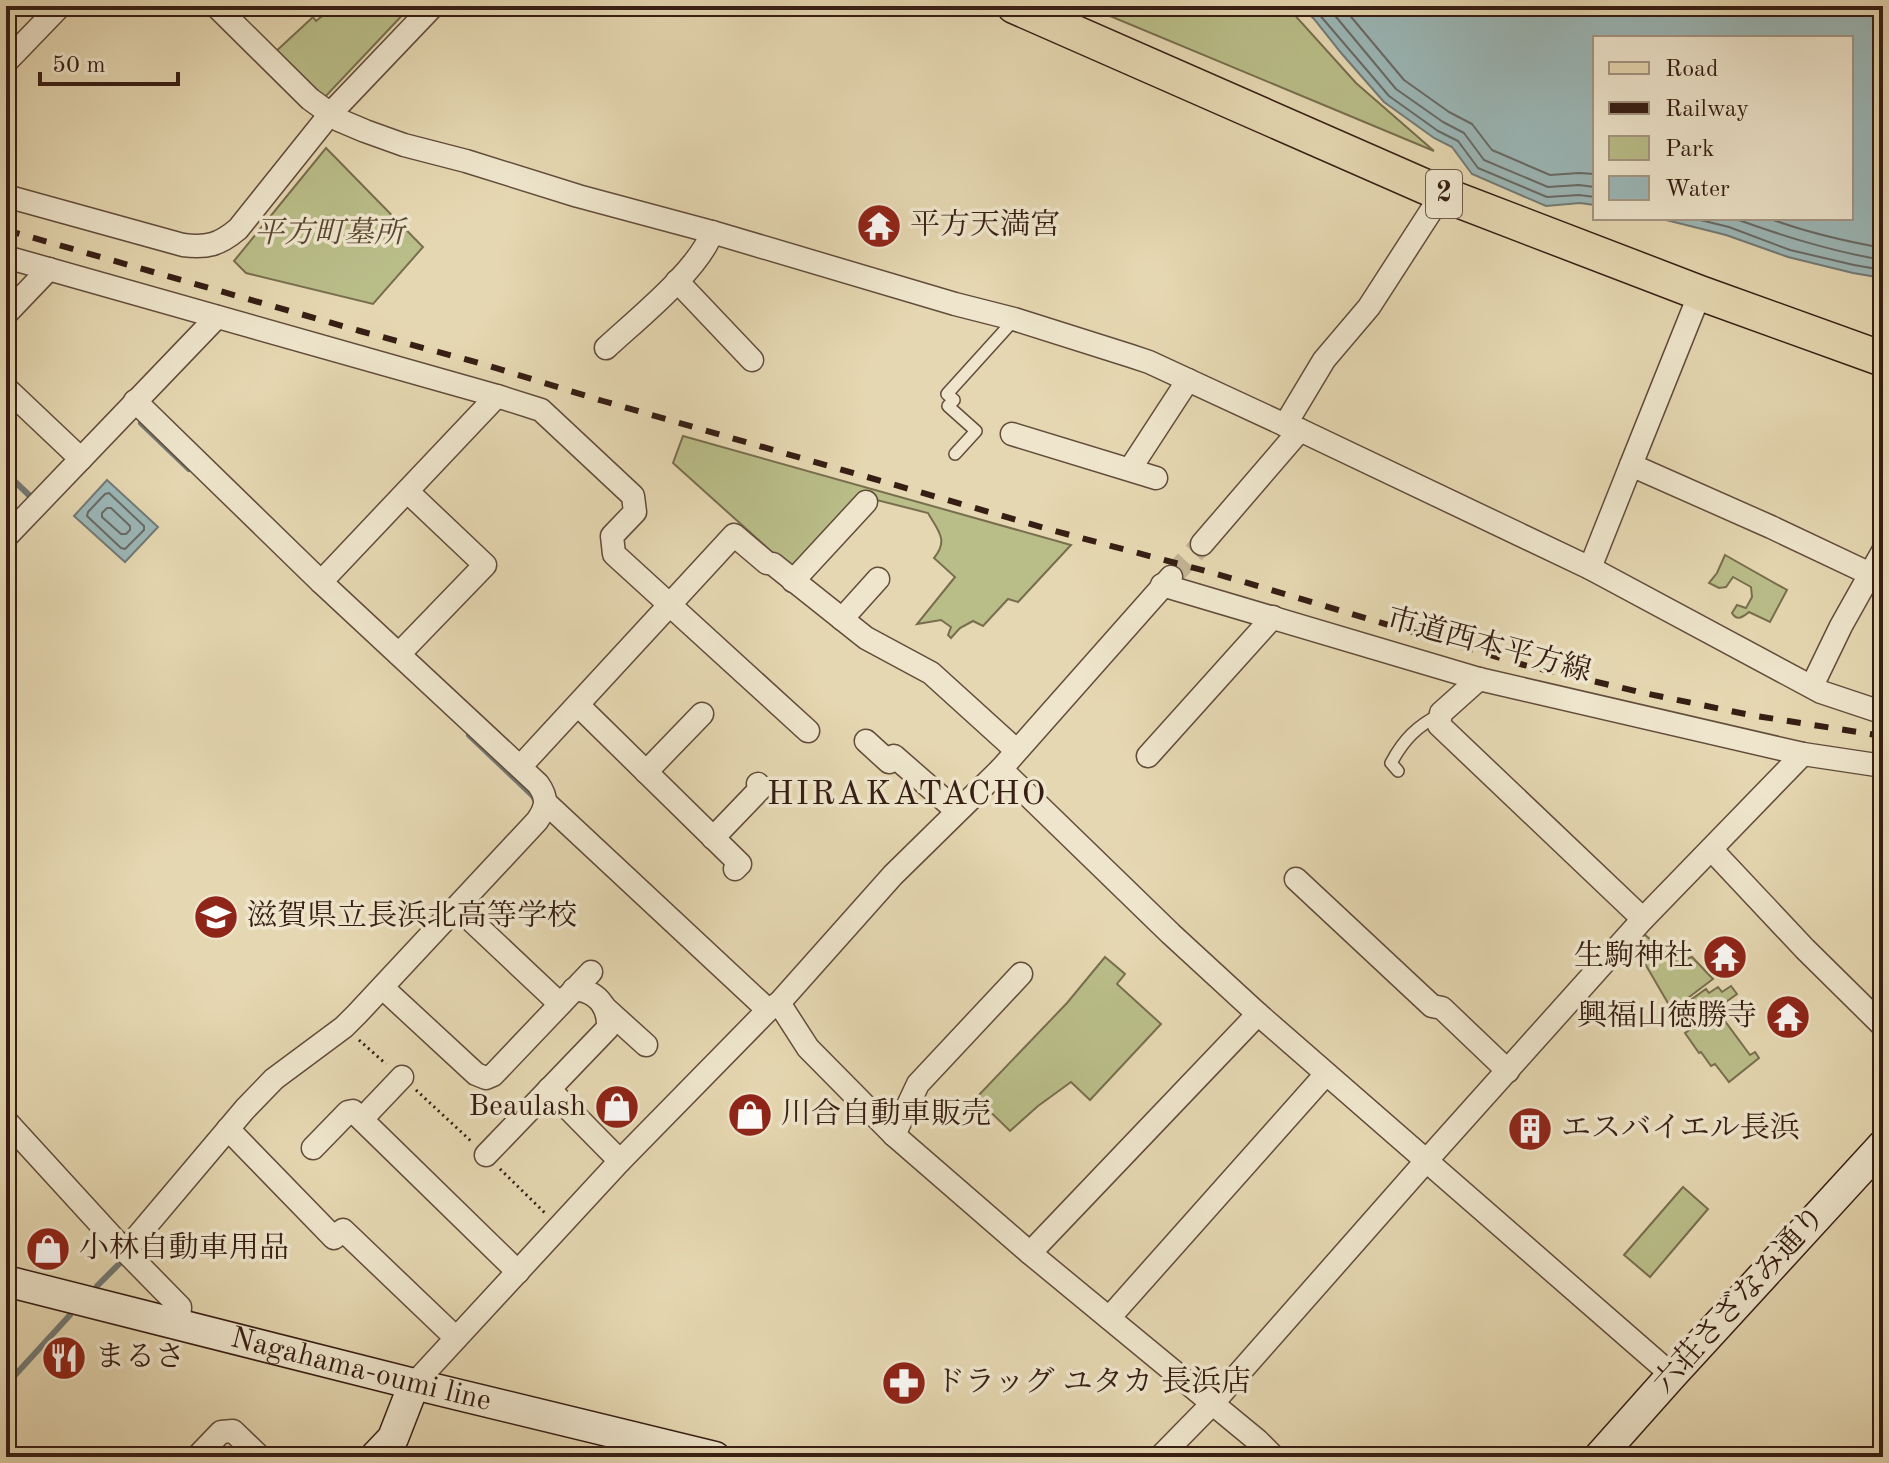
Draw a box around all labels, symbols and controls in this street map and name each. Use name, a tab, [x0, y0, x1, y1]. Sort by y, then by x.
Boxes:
scale bar	[40, 36, 178, 86]
legend	[1593, 36, 1853, 220]
text: 50 m	[52, 54, 106, 78]
text: Road	[1665, 58, 1718, 82]
text: Railway	[1665, 98, 1749, 122]
text: Park	[1665, 138, 1714, 162]
road number: 2	[1426, 170, 1462, 218]
text: Water	[1665, 178, 1730, 202]
temple icon: 平方天満宮	[855, 202, 903, 250]
place label: 平方天満宮	[910, 208, 1060, 241]
park label: 平方町墓所	[254, 216, 409, 249]
street label: 市道西本平方線	[1384, 601, 1595, 688]
district label: HIRAKATACHO	[767, 778, 1047, 812]
school or university icon: 滋賀県立長浜北高等学校	[192, 893, 240, 941]
place label: 滋賀県立長浜北高等学校	[247, 899, 577, 932]
temple icon: 生駒神社	[1701, 933, 1749, 981]
place label: 生駒神社	[1574, 939, 1694, 972]
temple icon: 興福山徳勝寺	[1764, 993, 1812, 1041]
place label: 興福山徳勝寺	[1577, 999, 1757, 1032]
shop icon: Beaulash	[593, 1083, 641, 1131]
shop icon: 川合自動車販売	[726, 1091, 774, 1139]
place label: Beaulash	[468, 1092, 586, 1122]
place label: 川合自動車販売	[781, 1097, 991, 1130]
building icon: エスバイエル長浜	[1506, 1105, 1554, 1153]
place label: エスバイエル長浜	[1561, 1112, 1800, 1144]
street label: 六荘さざなみ通り	[1646, 1199, 1831, 1399]
shop icon: 小林自動車用品	[24, 1225, 72, 1273]
place label: 小林自動車用品	[79, 1231, 289, 1264]
street label: Nagahama-oumi line	[228, 1323, 494, 1417]
restaurant icon: まるさ	[40, 1334, 88, 1382]
place label: まるさ	[95, 1342, 185, 1373]
pharmacy icon: ドラッグ ユタカ 長浜店	[880, 1359, 928, 1407]
place label: ドラッグ ユタカ 長浜店	[935, 1365, 1251, 1398]

